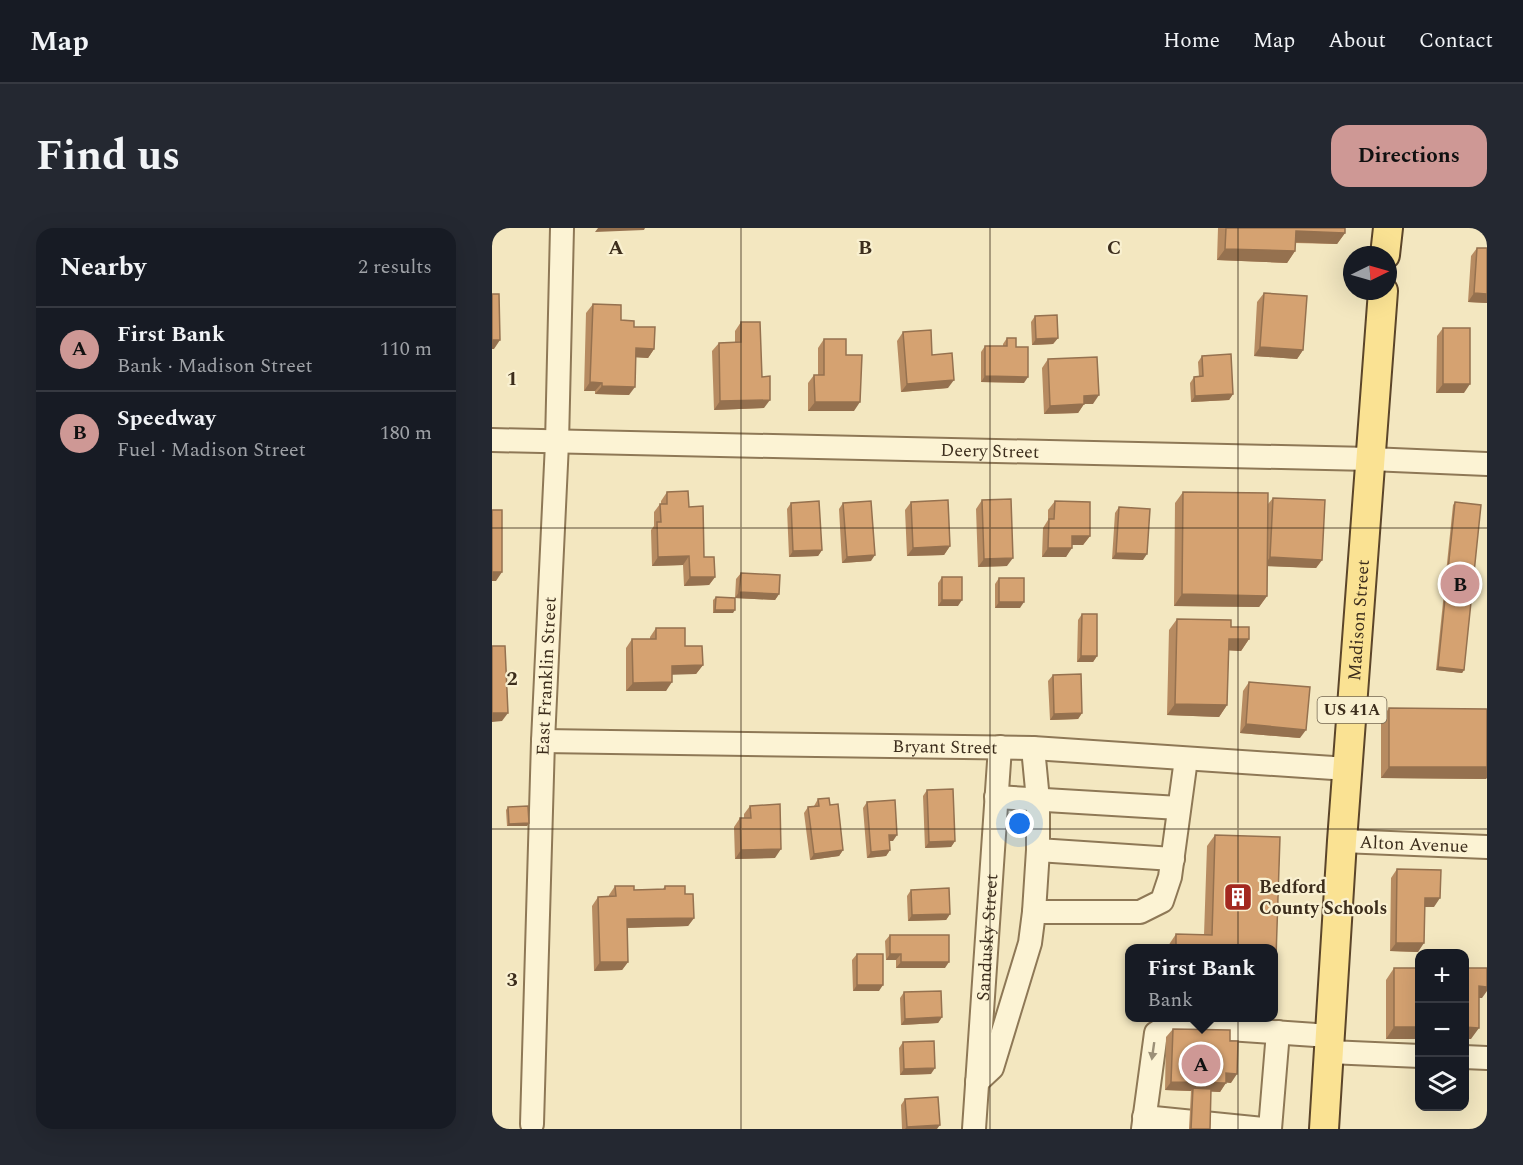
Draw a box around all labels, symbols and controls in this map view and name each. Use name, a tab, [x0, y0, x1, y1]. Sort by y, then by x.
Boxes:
text: Map	[30, 20, 89, 63]
text: Home	[1163, 25, 1220, 57]
text: Map	[1253, 25, 1295, 57]
text: About	[1328, 25, 1386, 57]
text: Contact	[1419, 25, 1493, 57]
text: Find us	[36, 125, 180, 188]
button: Directions	[1331, 125, 1487, 187]
text: A	[608, 233, 624, 263]
text: B	[858, 233, 872, 263]
text: C	[1107, 233, 1121, 263]
north arrow	[1343, 246, 1397, 300]
text: Nearby	[60, 247, 146, 287]
text: 2 results	[358, 252, 432, 282]
text: First Bank	[117, 318, 225, 351]
text: A	[72, 334, 87, 364]
text: 110 m	[380, 334, 432, 364]
text: Bank · Madison Street	[117, 351, 313, 381]
text: 1	[506, 364, 518, 394]
text: Speedway	[117, 402, 216, 435]
text: B	[72, 418, 87, 448]
text: 180 m	[380, 418, 432, 448]
text: Fuel · Madison Street	[117, 435, 306, 465]
street label: Deery Street	[940, 436, 1040, 465]
street label: Madison Street	[1340, 559, 1376, 682]
pin: B	[1440, 562, 1480, 606]
street label: East Franklin Street	[529, 596, 563, 756]
text: 2	[506, 664, 518, 694]
road number: US 41A	[1318, 697, 1386, 723]
street label: Bryant Street	[892, 732, 998, 761]
your location	[1005, 809, 1034, 838]
street label: Alton Avenue	[1359, 828, 1469, 860]
street label: Sandusky Street	[969, 873, 1005, 1002]
place label: Bedford County Schools	[1259, 874, 1387, 922]
building icon: Bedford County Schools	[1222, 881, 1254, 913]
popup	[1125, 944, 1278, 1022]
map controls	[1415, 949, 1469, 1111]
button: +	[1415, 949, 1469, 1003]
text: First Bank	[1148, 952, 1255, 985]
text: 3	[506, 965, 518, 995]
text: Bank	[1148, 985, 1193, 1015]
button: −	[1415, 1003, 1469, 1057]
one-way arrow	[1149, 1042, 1158, 1061]
pin: A	[1182, 1042, 1220, 1086]
button: layers	[1415, 1057, 1469, 1111]

